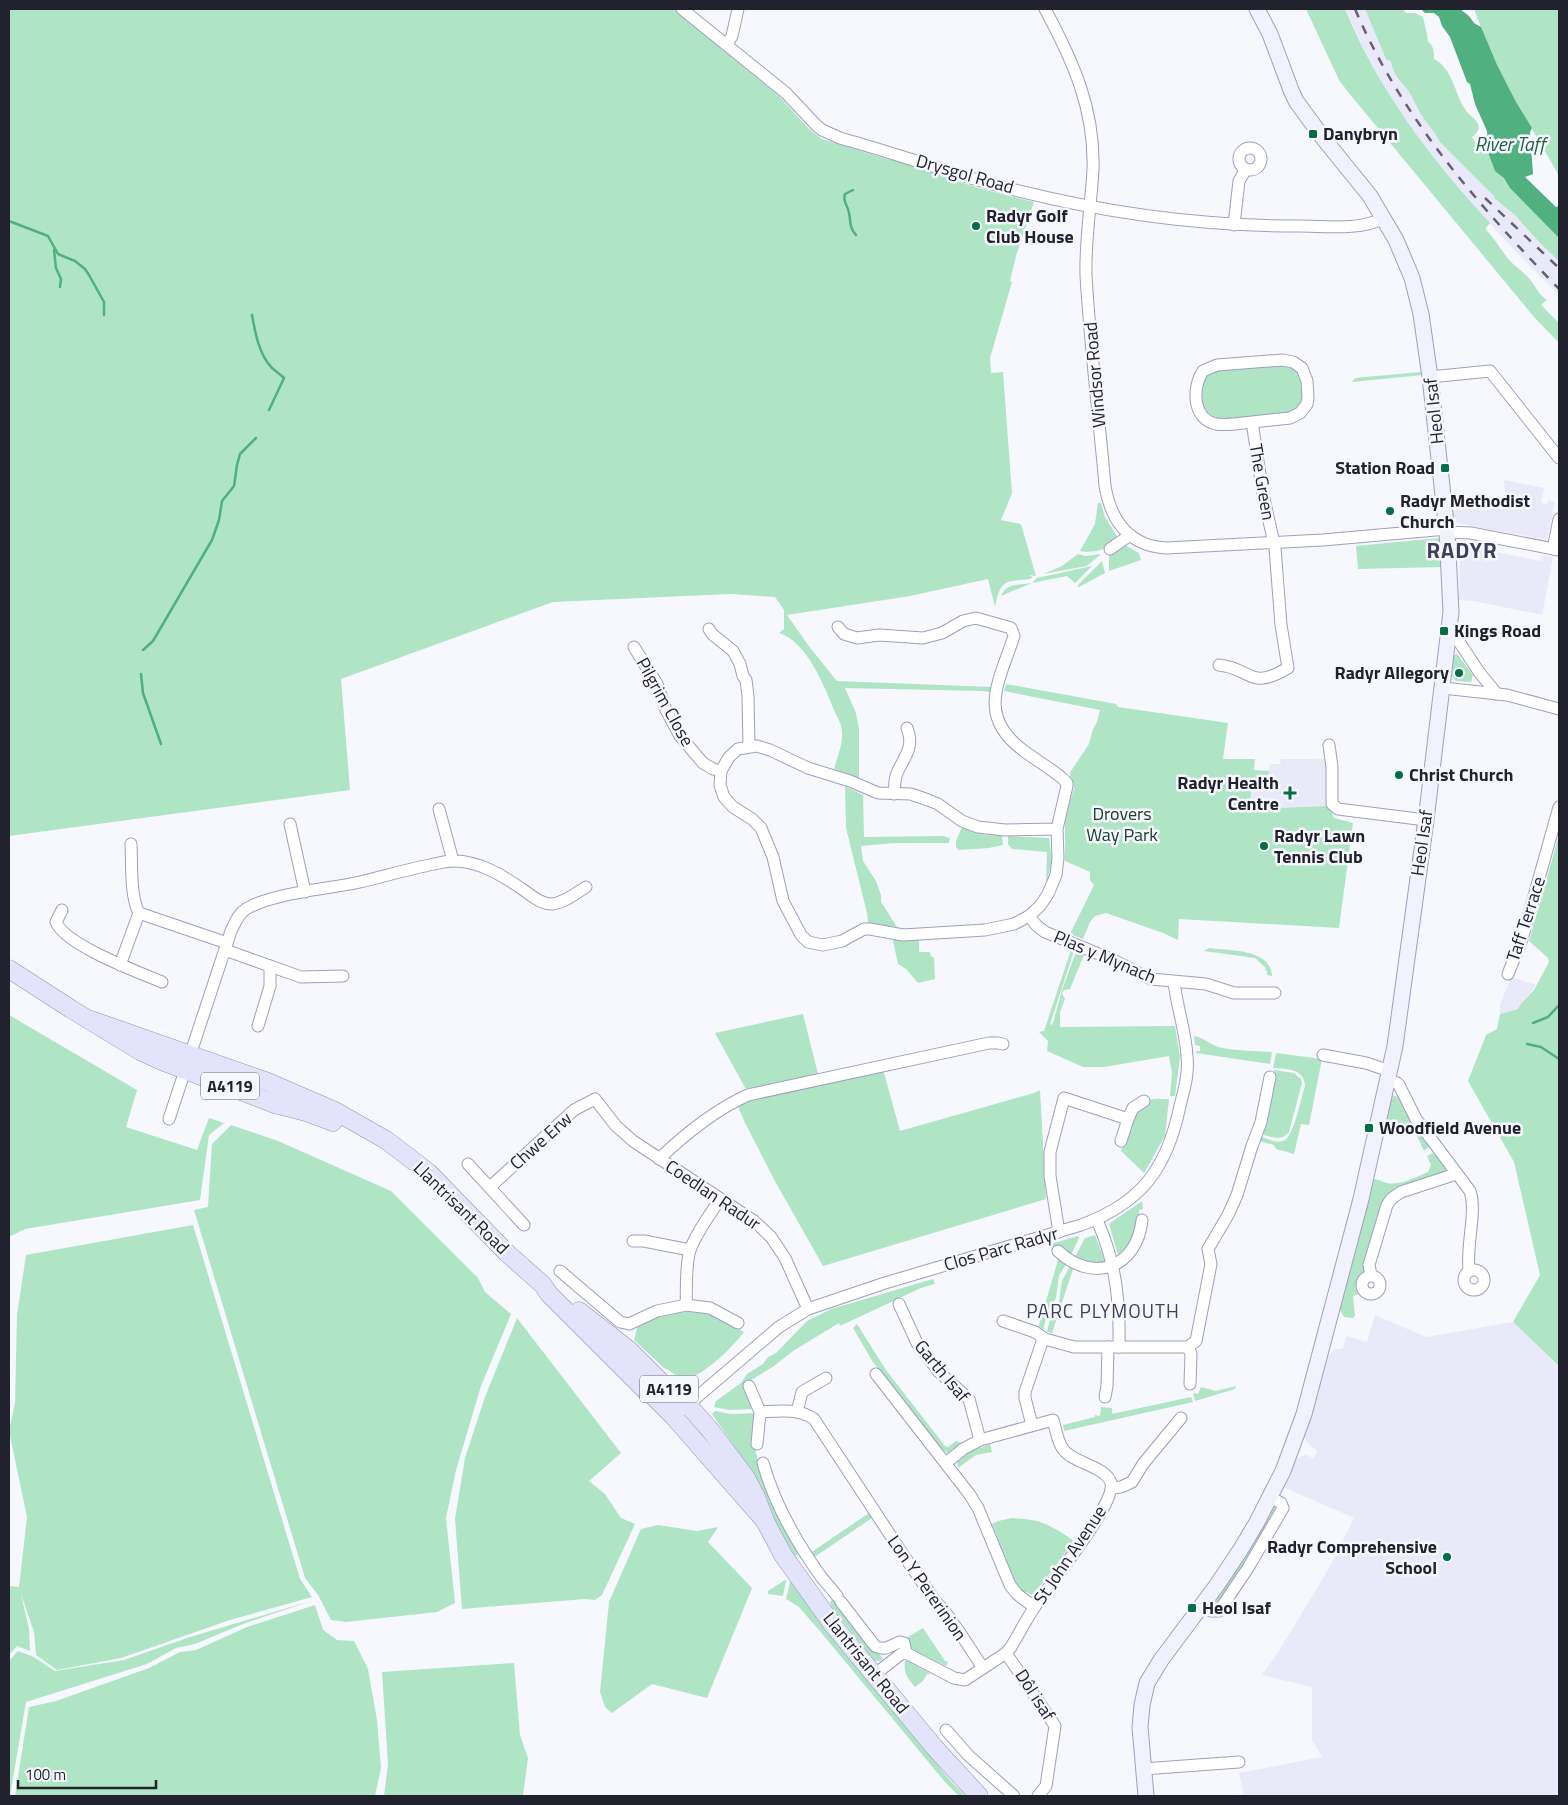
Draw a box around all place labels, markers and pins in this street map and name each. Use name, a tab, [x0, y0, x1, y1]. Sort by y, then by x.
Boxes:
place label: Danybryn	[1323, 120, 1398, 147]
marker: Danybryn	[1307, 128, 1319, 140]
place label: Radyr Golf Club House	[986, 202, 1074, 250]
marker: Radyr Golf Club House	[970, 220, 982, 232]
place label: Station Road	[1335, 454, 1435, 481]
marker: Station Road	[1439, 462, 1451, 474]
place label: Radyr Methodist Church	[1400, 487, 1530, 535]
marker: Radyr Methodist Church	[1384, 505, 1396, 517]
place label: Kings Road	[1454, 617, 1541, 644]
marker: Kings Road	[1438, 625, 1450, 637]
place label: Radyr Allegory	[1335, 659, 1449, 686]
marker: Radyr Allegory	[1453, 667, 1465, 679]
place label: Christ Church	[1409, 761, 1513, 788]
place label: Radyr Health Centre	[1177, 769, 1279, 817]
marker: Christ Church	[1393, 769, 1405, 781]
marker: Radyr Health Centre	[1283, 786, 1297, 800]
place label: Radyr Lawn Tennis Club	[1274, 822, 1365, 870]
marker: Radyr Lawn Tennis Club	[1258, 840, 1270, 852]
place label: Woodfield Avenue	[1379, 1114, 1521, 1141]
marker: Woodfield Avenue	[1363, 1122, 1375, 1134]
place label: Radyr Comprehensive School	[1267, 1533, 1437, 1581]
marker: Radyr Comprehensive School	[1441, 1551, 1453, 1563]
place label: Heol Isaf	[1202, 1594, 1271, 1621]
marker: Heol Isaf	[1186, 1602, 1198, 1614]

